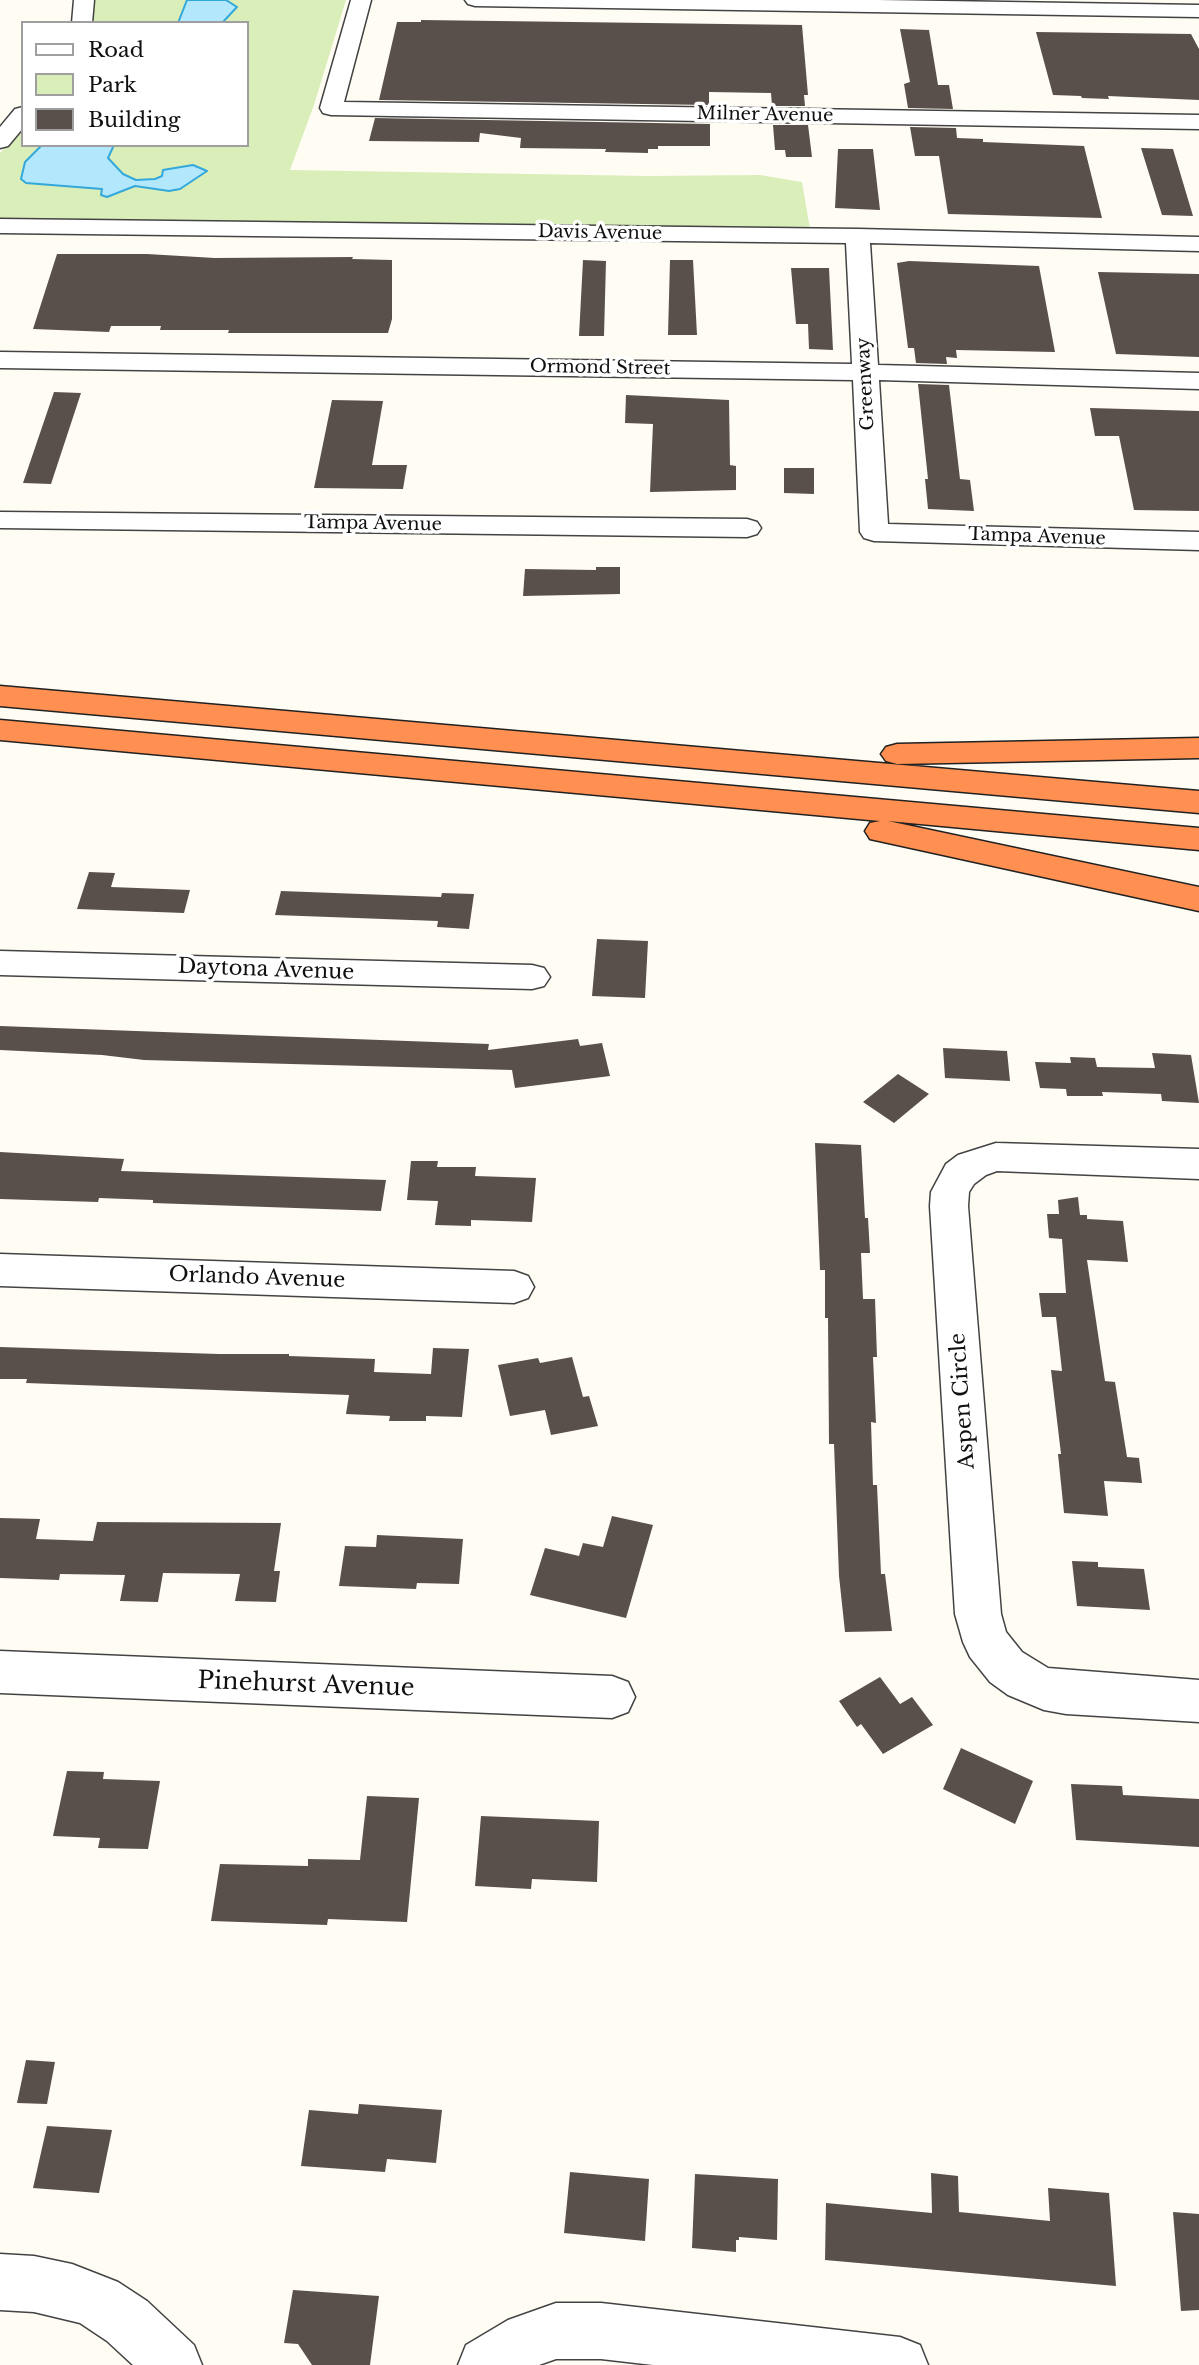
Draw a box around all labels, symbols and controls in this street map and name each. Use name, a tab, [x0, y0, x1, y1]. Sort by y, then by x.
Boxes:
legend	[21, 21, 248, 147]
text: Road	[88, 37, 144, 63]
text: Park	[88, 72, 137, 98]
street label: Milner Avenue	[697, 103, 833, 127]
text: Building	[88, 107, 180, 133]
street label: Davis Avenue	[538, 221, 662, 245]
street label: Greenway	[853, 337, 879, 431]
street label: Ormond Street	[530, 356, 670, 380]
street label: Tampa Avenue	[304, 512, 442, 536]
street label: Tampa Avenue	[968, 524, 1106, 550]
street label: Daytona Avenue	[177, 954, 355, 986]
street label: Orlando Avenue	[168, 1262, 346, 1294]
street label: Aspen Circle	[946, 1332, 980, 1470]
street label: Pinehurst Avenue	[197, 1667, 415, 1703]

